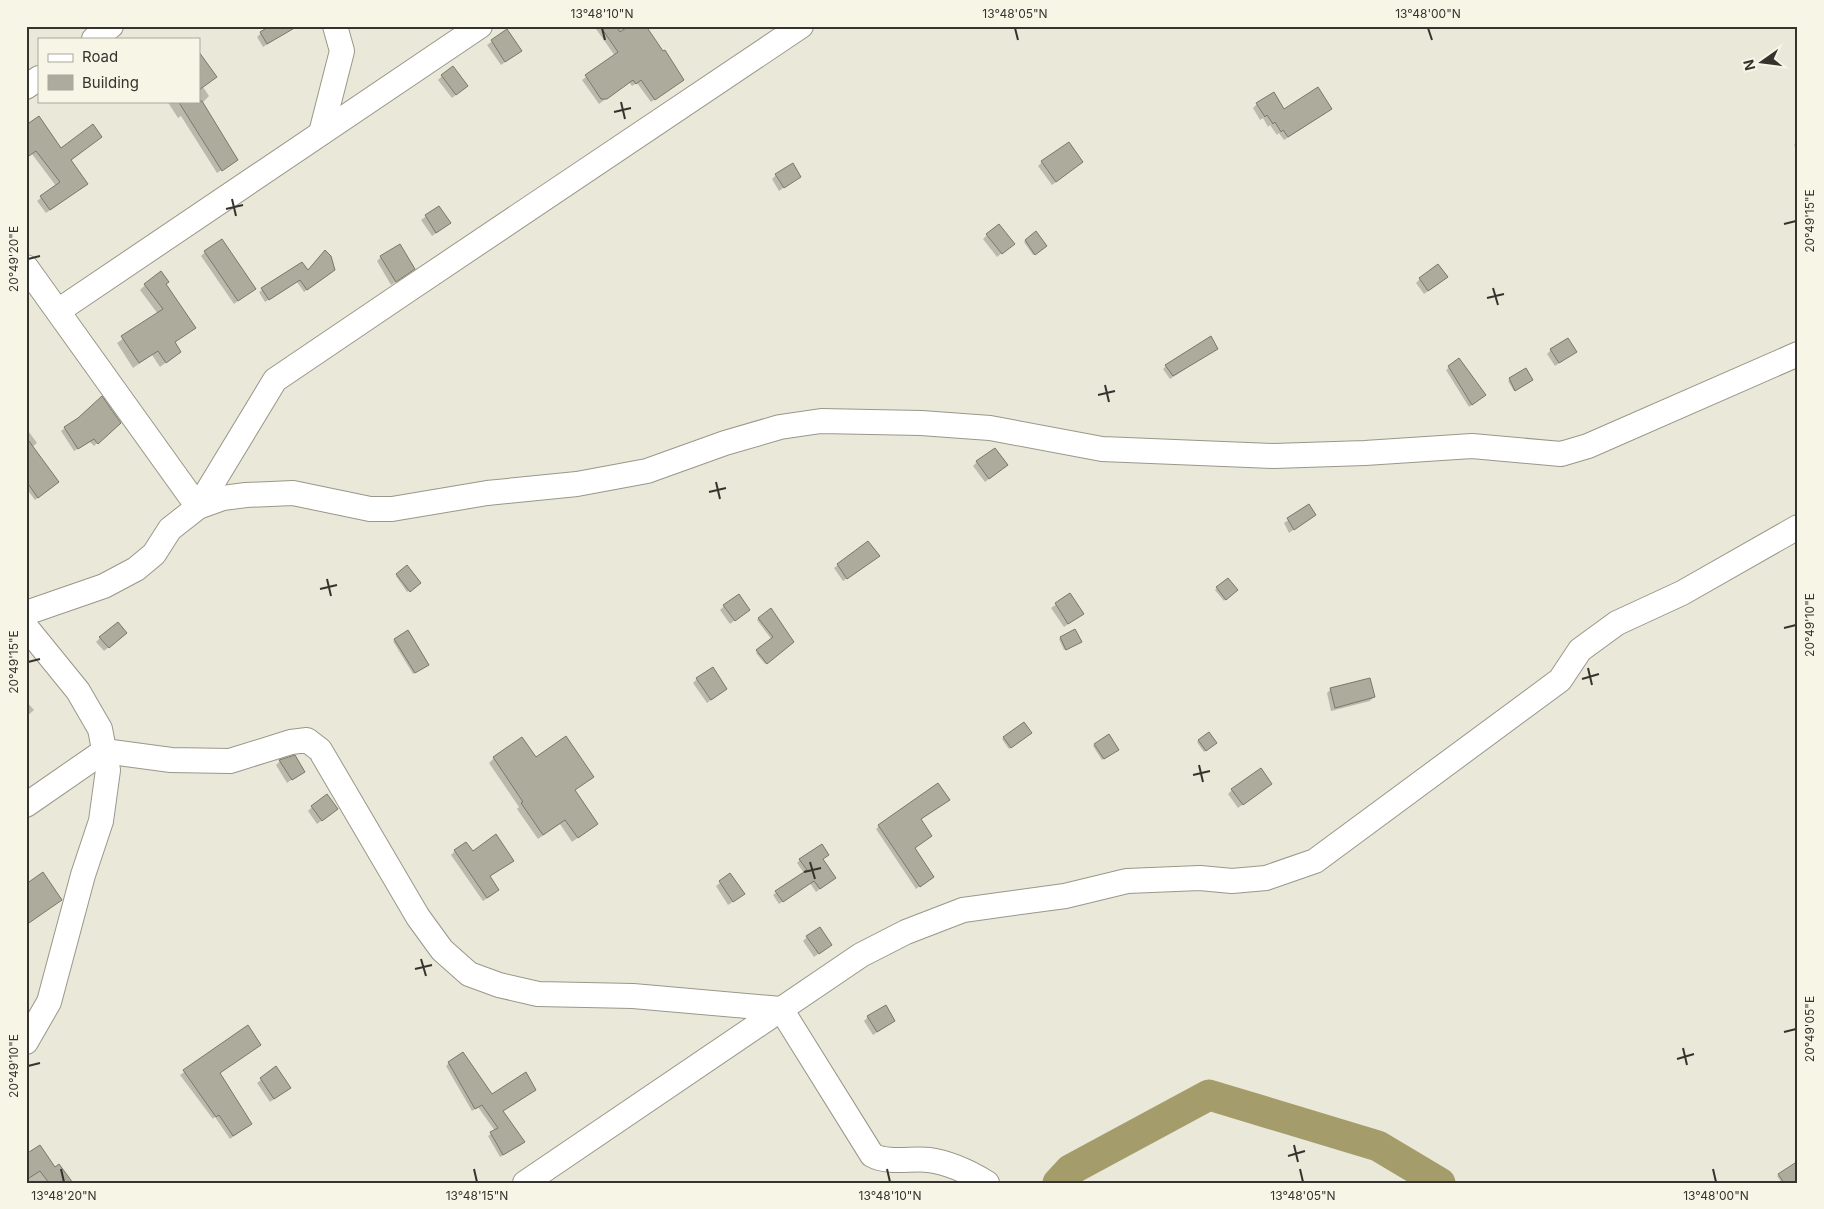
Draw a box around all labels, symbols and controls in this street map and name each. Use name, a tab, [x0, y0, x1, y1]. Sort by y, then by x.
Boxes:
text: 13°48'10"N	[571, 6, 633, 21]
text: 13°48'05"N	[982, 6, 1048, 21]
text: 13°48'00"N	[1395, 6, 1461, 21]
legend	[38, 38, 200, 102]
north arrow	[1736, 38, 1786, 88]
text: Road	[82, 47, 118, 66]
text: N	[1739, 58, 1758, 72]
text: Building	[82, 73, 139, 92]
text: 20°49'15"E	[1802, 189, 1817, 253]
text: 20°49'20"E	[6, 226, 21, 292]
text: 20°49'10"E	[1802, 593, 1817, 657]
text: 20°49'15"E	[6, 630, 21, 694]
text: 20°49'05"E	[1802, 996, 1817, 1062]
text: 20°49'10"E	[6, 1034, 21, 1098]
text: 13°48'20"N	[31, 1188, 97, 1203]
text: 13°48'15"N	[446, 1188, 508, 1203]
text: 13°48'10"N	[859, 1188, 921, 1203]
text: 13°48'05"N	[1270, 1188, 1336, 1203]
text: 13°48'00"N	[1683, 1188, 1749, 1203]

